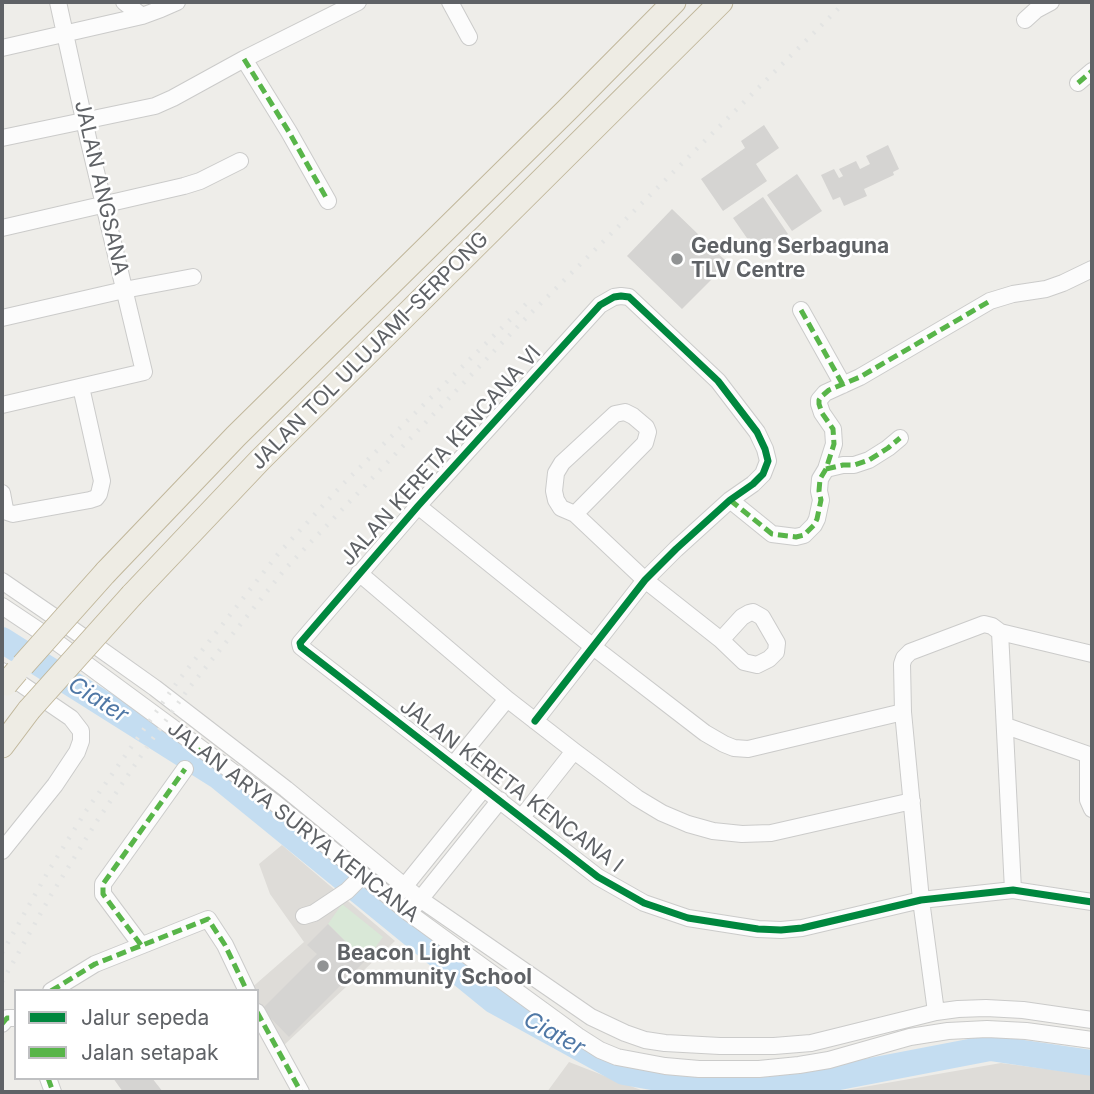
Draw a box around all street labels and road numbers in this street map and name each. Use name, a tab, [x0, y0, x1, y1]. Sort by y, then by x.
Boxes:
street label: JALAN ANGSANA	[69, 98, 133, 278]
street label: JALAN TOL ULUJAMI–SERPONG	[246, 227, 494, 475]
street label: JALAN KERETA KENCANA VI	[335, 341, 547, 571]
street label: JALAN KERETA KENCANA I	[394, 694, 628, 878]
street label: JALAN ARYA SURYA KENCANA	[162, 716, 424, 928]

